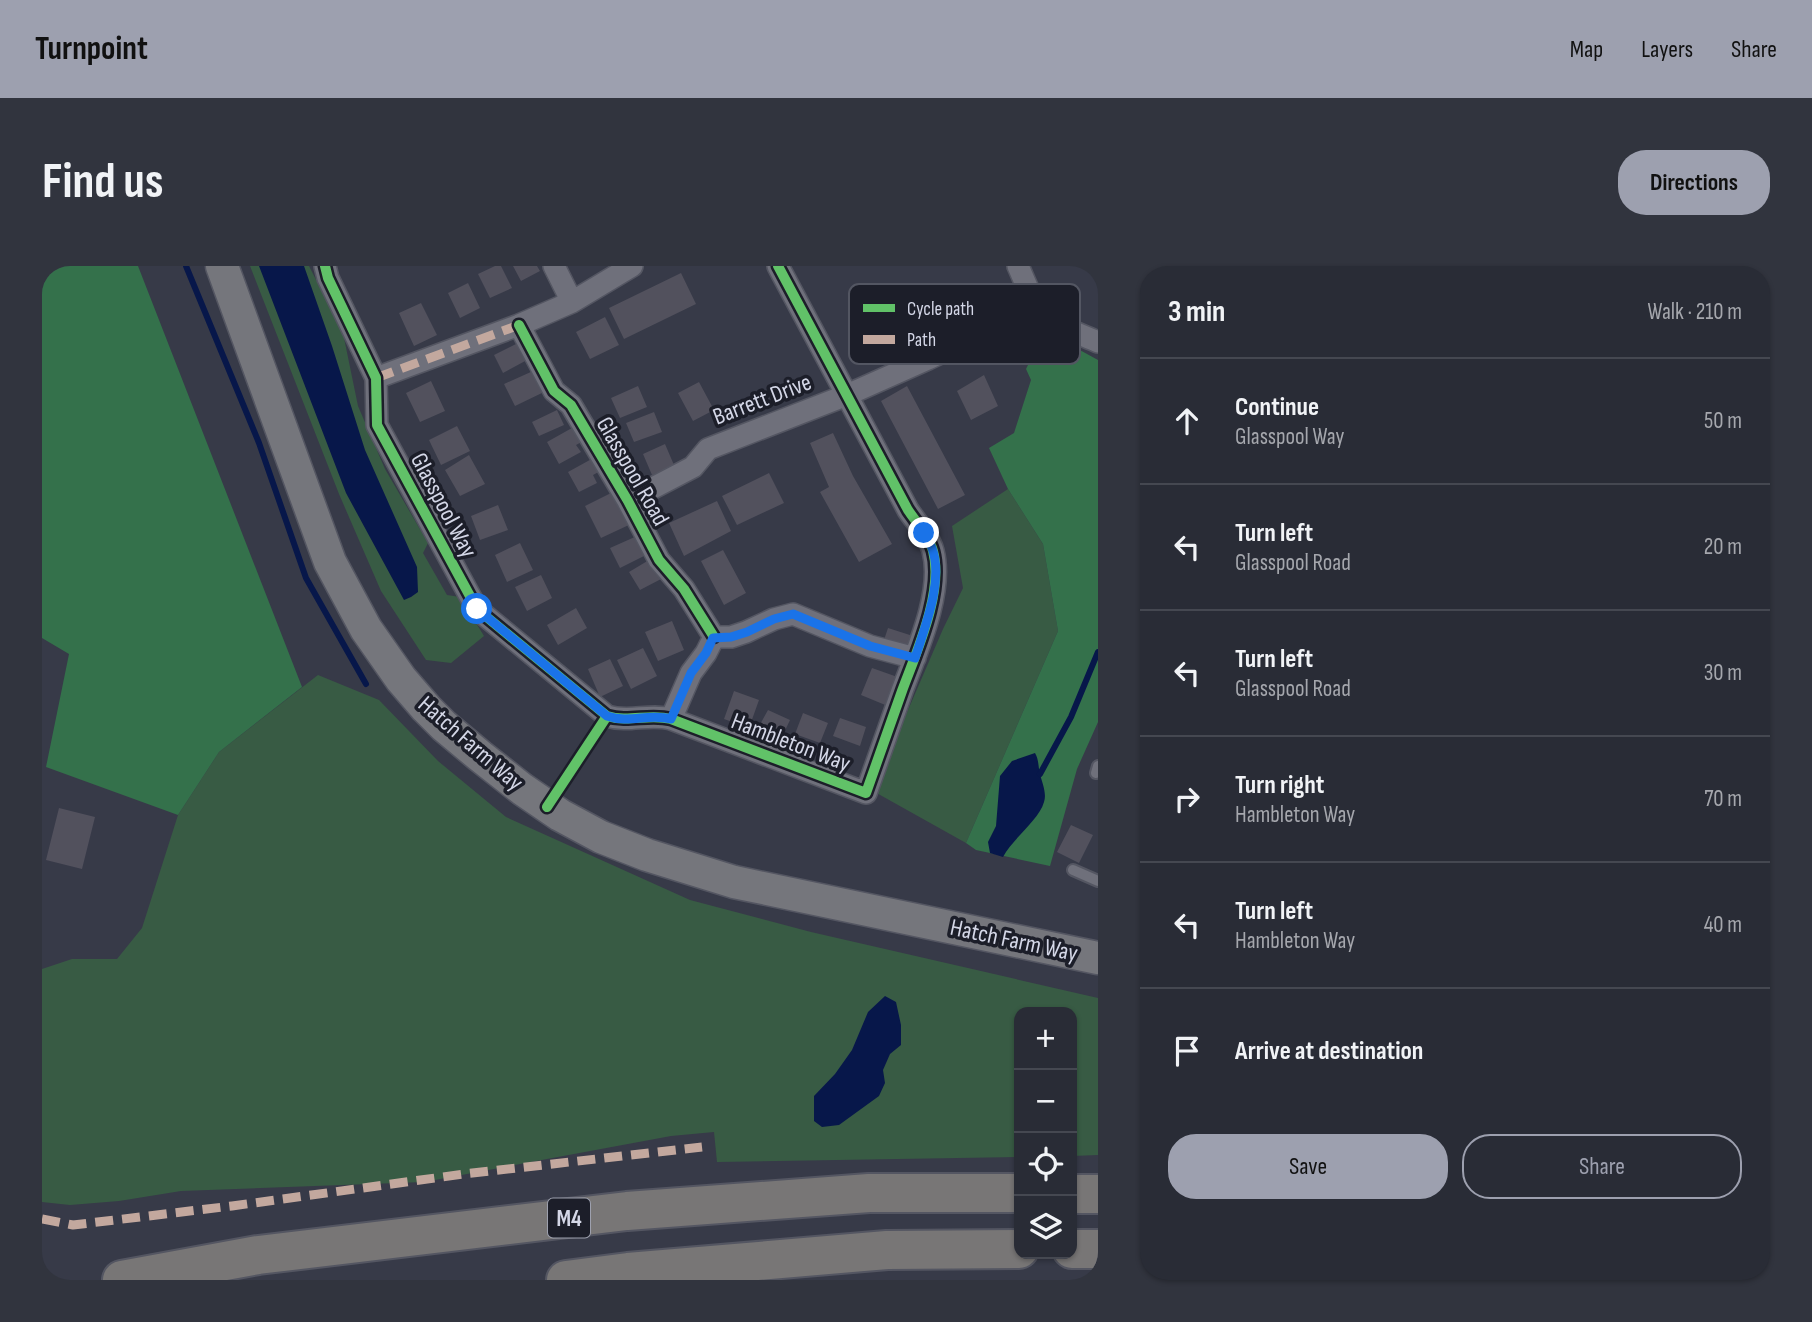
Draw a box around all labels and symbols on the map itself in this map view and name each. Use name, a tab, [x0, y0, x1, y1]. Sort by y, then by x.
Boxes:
legend	[849, 284, 1080, 364]
text: Cycle path	[907, 298, 974, 321]
text: Path	[907, 329, 936, 352]
street label: Barrett Drive	[709, 367, 816, 432]
street label: Glasspool Road	[590, 412, 675, 531]
street label: Glasspool Way	[404, 448, 483, 562]
route end	[908, 517, 939, 548]
route start	[461, 593, 492, 624]
street label: Hatch Farm Way	[412, 690, 529, 797]
street label: Hambleton Way	[727, 706, 855, 778]
street label: Hatch Farm Way	[948, 913, 1080, 968]
road number: M4	[548, 1198, 590, 1238]

